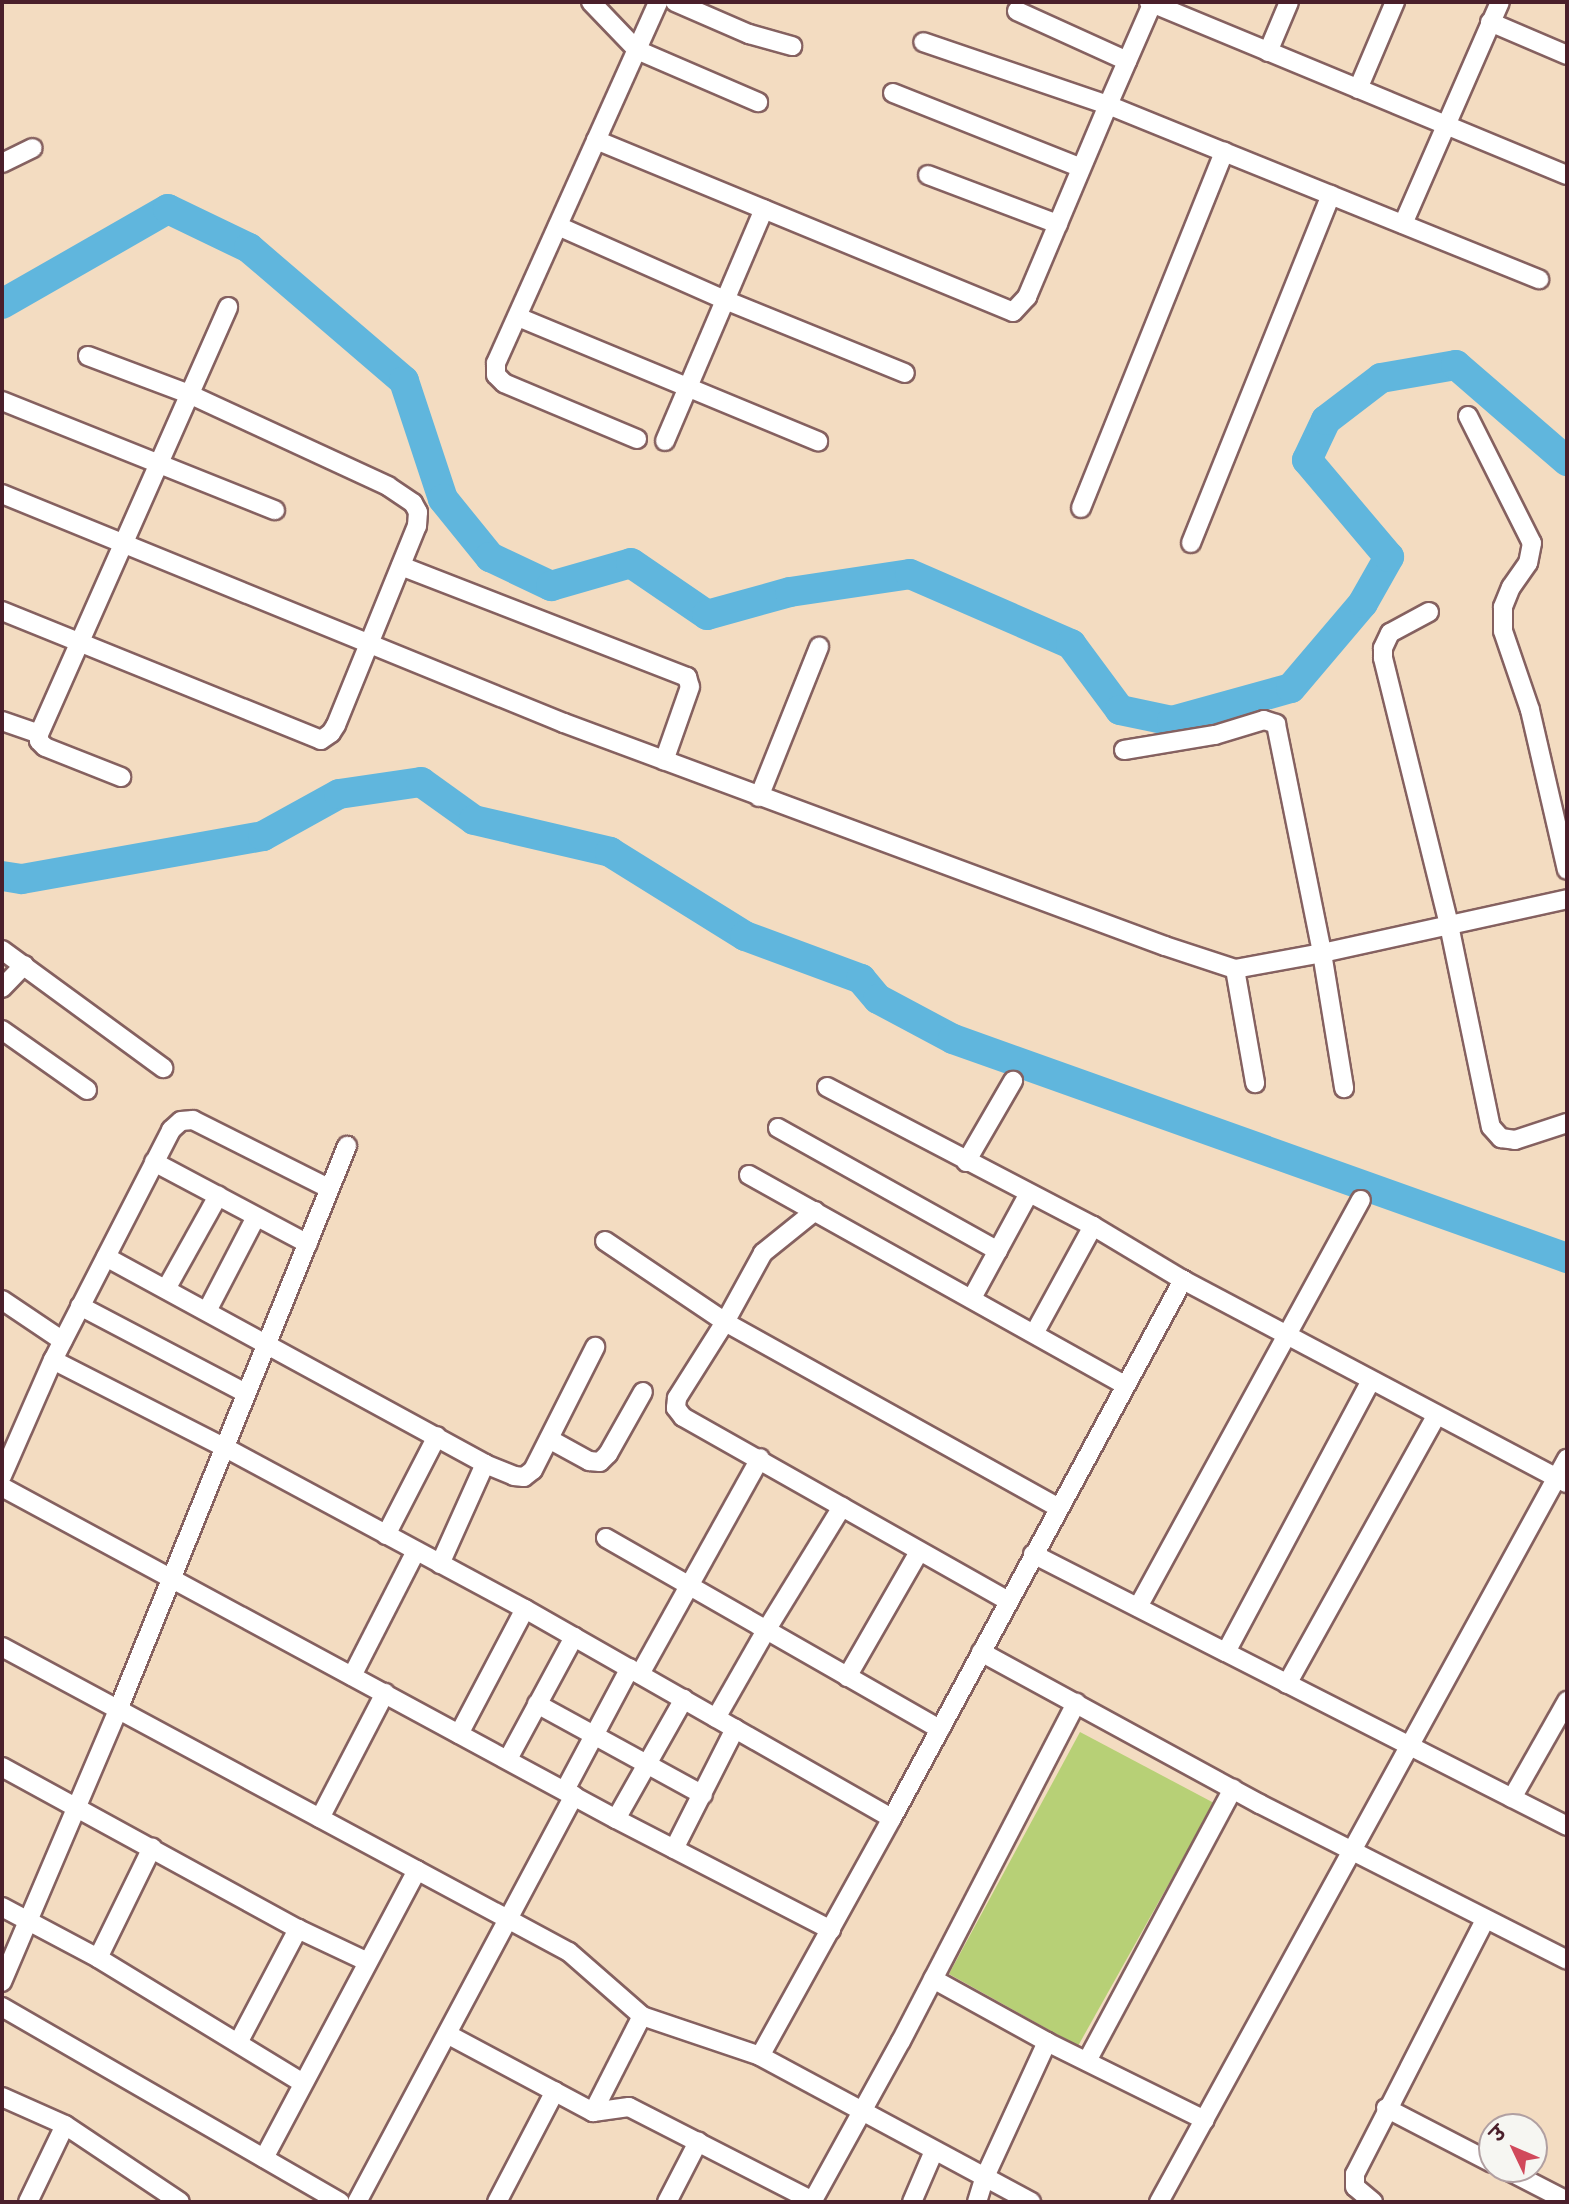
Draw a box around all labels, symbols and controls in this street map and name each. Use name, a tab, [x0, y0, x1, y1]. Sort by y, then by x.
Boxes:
north arrow	[1478, 2113, 1548, 2183]
text: उ	[1485, 2121, 1513, 2148]

